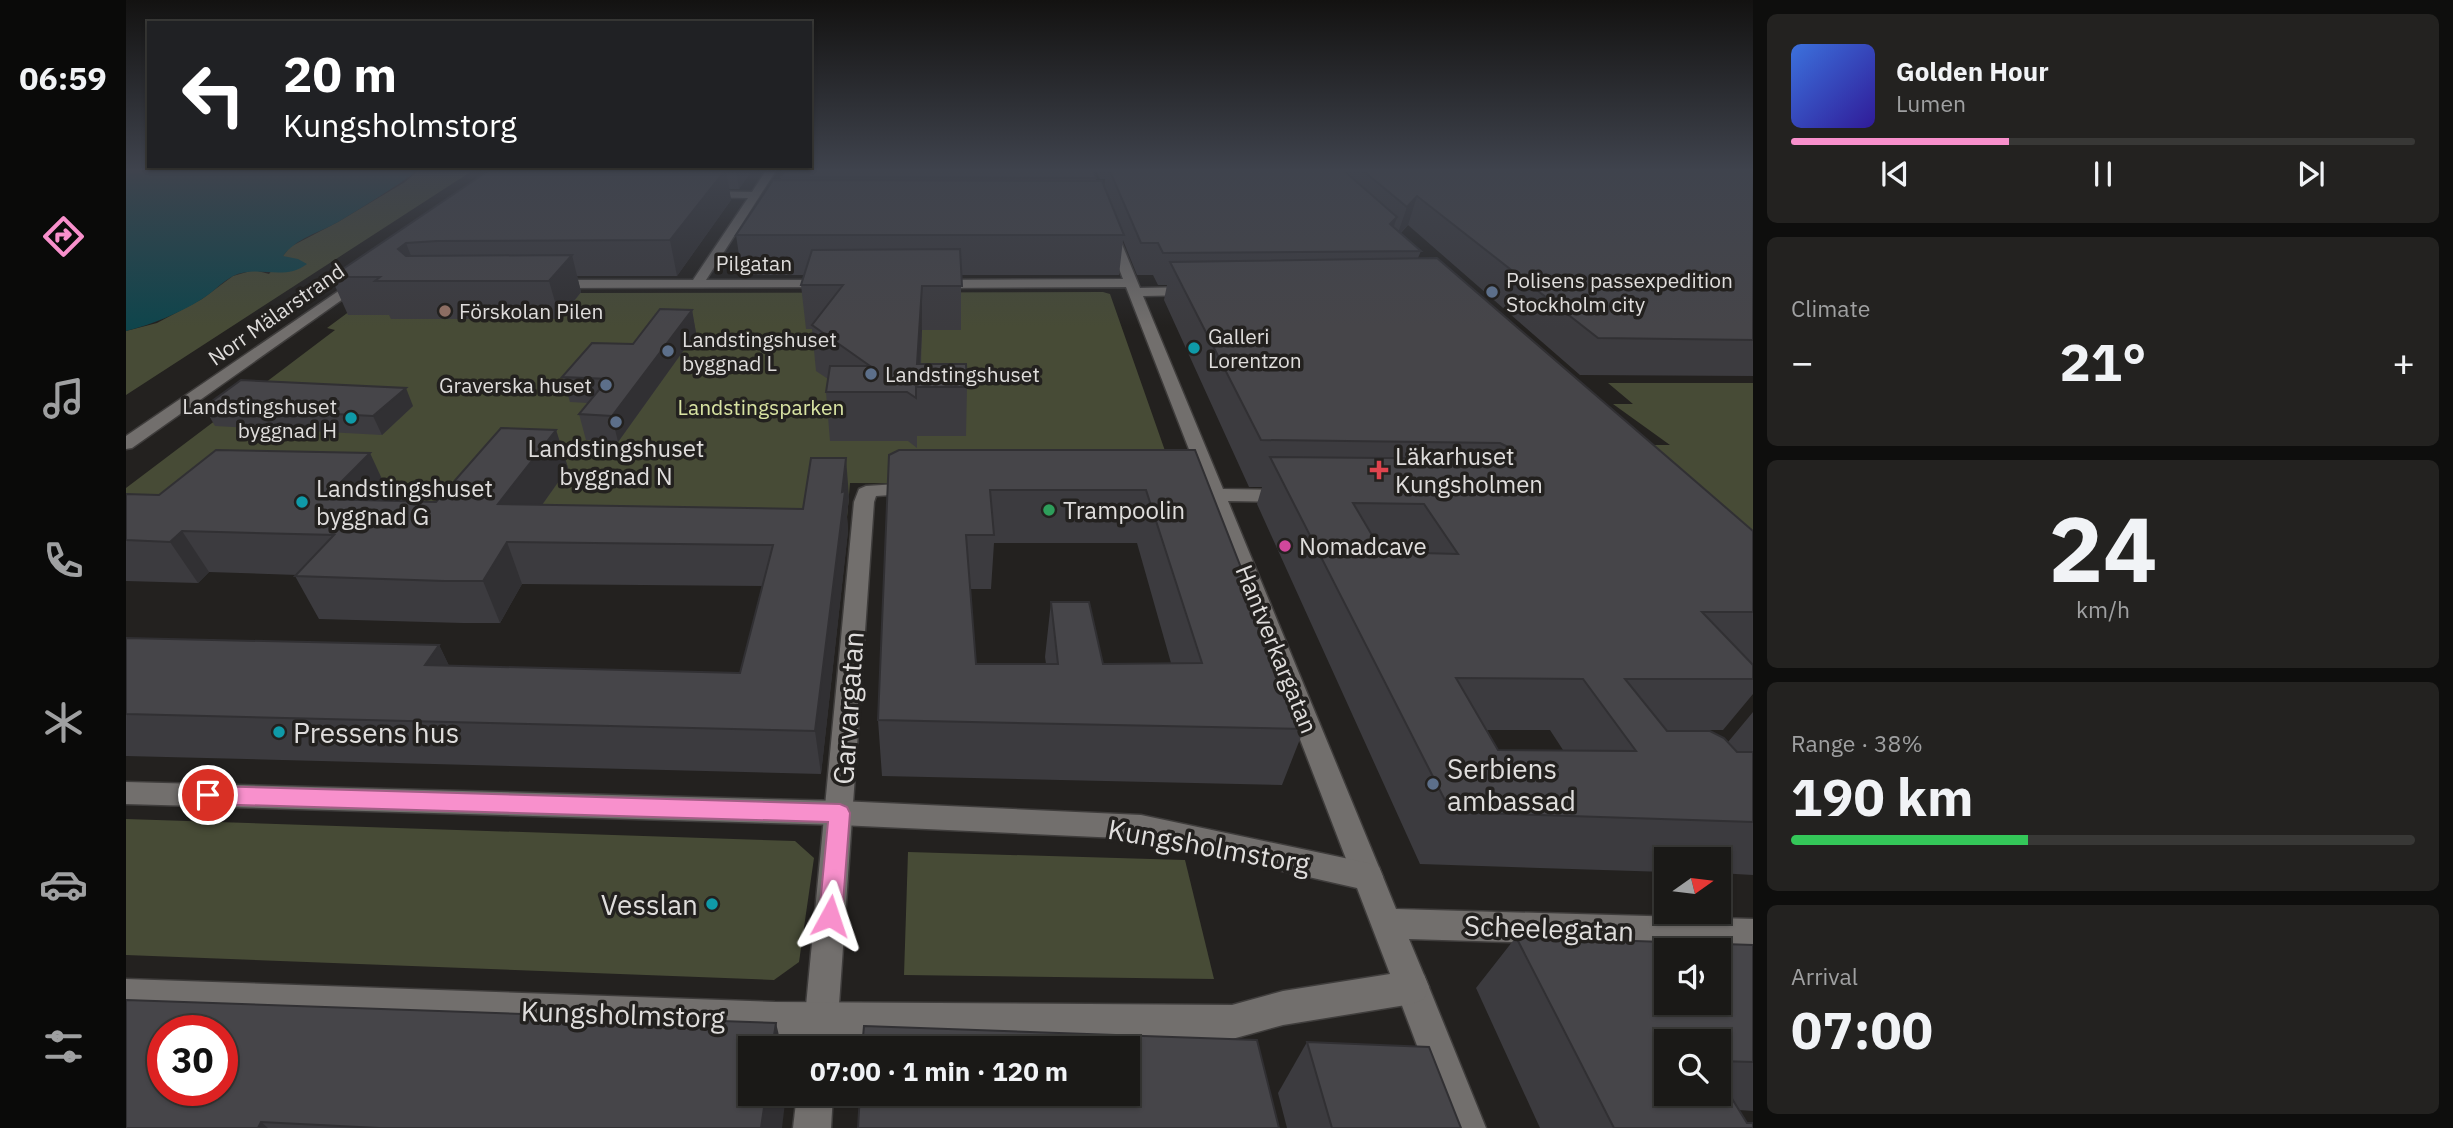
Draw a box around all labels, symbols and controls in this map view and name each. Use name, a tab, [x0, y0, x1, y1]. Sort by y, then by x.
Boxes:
text: 20 m	[283, 42, 397, 105]
icon: left	[168, 49, 259, 140]
text: Golden Hour	[1896, 54, 2049, 88]
text: 06:59	[19, 57, 107, 99]
text: Lumen	[1896, 88, 1966, 118]
text: Kungsholmstorg	[283, 104, 517, 146]
icon: previous	[1876, 155, 1914, 193]
icon: pause	[2084, 155, 2122, 193]
icon: next	[2292, 155, 2330, 193]
icon: directions	[39, 212, 88, 261]
street label: Pilgatan	[716, 249, 792, 277]
street label: Norr Mälarstrand	[202, 257, 350, 371]
place label: Polisens passexpedition Stockholm city	[1506, 266, 1733, 318]
marker: Polisens passexpedition Stockholm city	[1484, 284, 1500, 300]
text: Climate	[1791, 293, 1870, 323]
place label: Förskolan Pilen	[459, 297, 603, 325]
marker: Förskolan Pilen	[437, 303, 453, 319]
place label: Galleri Lorentzon	[1208, 322, 1302, 374]
place label: Landstingshuset byggnad L	[682, 325, 837, 377]
text: 21°	[2060, 328, 2146, 395]
text: −	[1791, 337, 1814, 386]
text: +	[2392, 337, 2415, 386]
marker: Galleri Lorentzon	[1186, 340, 1202, 356]
marker: Landstingshuset byggnad L	[660, 343, 676, 359]
place label: Landstingshuset	[885, 360, 1040, 388]
marker: Landstingshuset	[863, 366, 879, 382]
place label: Graverska huset	[439, 371, 592, 399]
icon: music	[39, 374, 88, 423]
marker: Graverska huset	[598, 377, 614, 393]
place label: Landstingshuset byggnad H	[182, 392, 337, 444]
park label: Landstingsparken	[677, 393, 845, 421]
marker: Landstingshuset byggnad H	[343, 410, 359, 426]
marker: Landstingshuset byggnad N	[608, 414, 624, 430]
place label: Landstingshuset byggnad N	[528, 432, 704, 492]
place label: Läkarhuset Kungsholmen	[1395, 440, 1543, 500]
marker: Läkarhuset Kungsholmen	[1369, 460, 1389, 480]
place label: Landstingshuset byggnad G	[316, 472, 493, 532]
text: 24	[2048, 489, 2158, 607]
marker: Landstingshuset byggnad G	[294, 494, 310, 510]
place label: Trampoolin	[1063, 494, 1185, 526]
marker: Trampoolin	[1041, 502, 1057, 518]
place label: Nomadcave	[1299, 530, 1427, 562]
icon: phone	[39, 536, 88, 585]
marker: Nomadcave	[1277, 538, 1293, 554]
street label: Hantverkargatan	[1229, 560, 1325, 738]
text: km/h	[2076, 594, 2130, 624]
street label: Garvargatan	[824, 630, 872, 786]
icon: climate	[39, 698, 88, 747]
place label: Pressens hus	[293, 714, 459, 751]
marker: Pressens hus	[271, 724, 287, 740]
text: Range · 38%	[1791, 728, 1923, 758]
place label: Serbiens ambassad	[1447, 750, 1576, 819]
text: 190 km	[1791, 763, 1973, 830]
pin	[178, 765, 238, 825]
icon: arrive	[189, 776, 227, 814]
marker: Serbiens ambassad	[1425, 776, 1441, 792]
street label: Kungsholmstorg	[1105, 810, 1313, 882]
north arrow	[1654, 847, 1731, 924]
map controls	[1654, 847, 1731, 1106]
icon: car	[39, 860, 88, 909]
position arrow	[793, 879, 867, 953]
place label: Vesslan	[601, 886, 698, 923]
marker: Vesslan	[704, 896, 720, 912]
street label: Scheelegatan	[1463, 907, 1635, 949]
button: sound	[1654, 938, 1731, 1015]
text: Arrival	[1791, 961, 1858, 991]
street label: Kungsholmstorg	[520, 992, 726, 1036]
text: 07:00	[1791, 996, 1933, 1063]
speed limit sign: 30	[147, 1015, 238, 1106]
icon: filters	[39, 1022, 88, 1071]
button: search	[1654, 1029, 1731, 1106]
text: 07:00 · 1 min · 120 m	[810, 1054, 1068, 1088]

